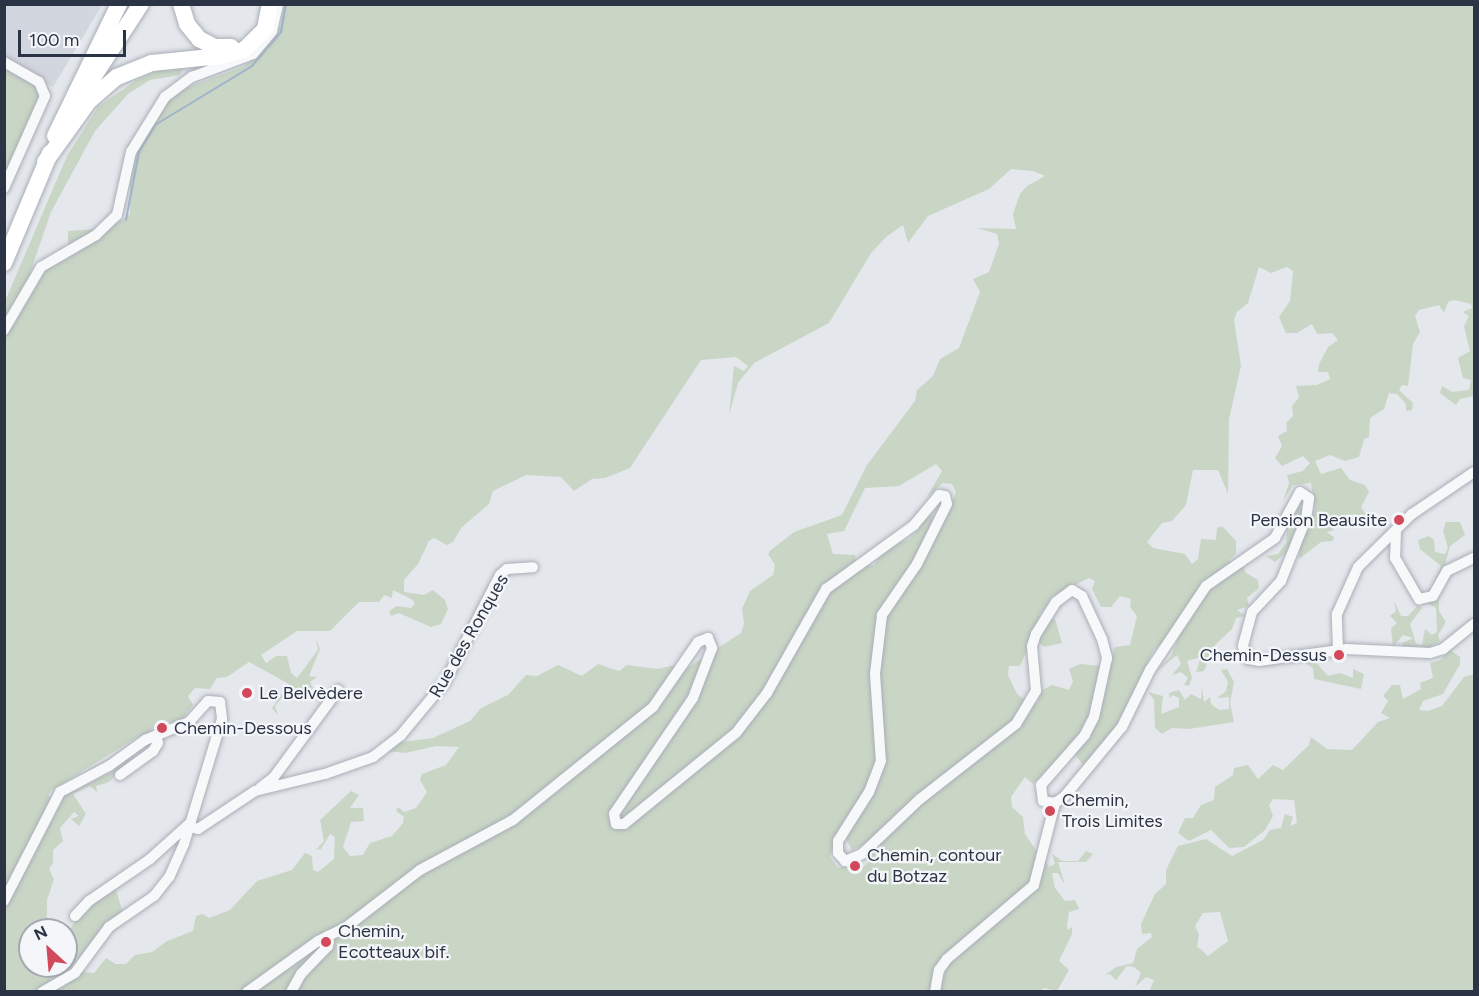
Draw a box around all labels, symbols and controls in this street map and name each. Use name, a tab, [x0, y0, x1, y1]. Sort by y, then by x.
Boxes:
scale bar	[21, 18, 129, 56]
text: 100 m	[29, 29, 79, 51]
place label: Pension Beausite	[1250, 509, 1387, 531]
marker: Pension Beausite	[1392, 513, 1406, 527]
street label: Rue des Ronques	[425, 570, 513, 702]
place label: Chemin-Dessus	[1200, 644, 1327, 666]
marker: Chemin-Dessus	[1332, 648, 1346, 662]
place label: Le Belvèdere	[259, 682, 363, 704]
marker: Le Belvèdere	[240, 686, 254, 700]
place label: Chemin-Dessous	[174, 717, 312, 739]
marker: Chemin-Dessous	[155, 721, 169, 735]
place label: Chemin, Trois Limites	[1062, 790, 1163, 832]
marker: Chemin, Trois Limites	[1043, 804, 1057, 818]
place label: Chemin, contour du Botzaz	[867, 845, 1001, 888]
marker: Chemin, contour du Botzaz	[848, 859, 862, 873]
north arrow	[18, 918, 78, 978]
place label: Chemin, Ecotteaux bif.	[338, 921, 450, 964]
text: N	[31, 922, 50, 944]
marker: Chemin, Ecotteaux bif.	[319, 935, 333, 949]

